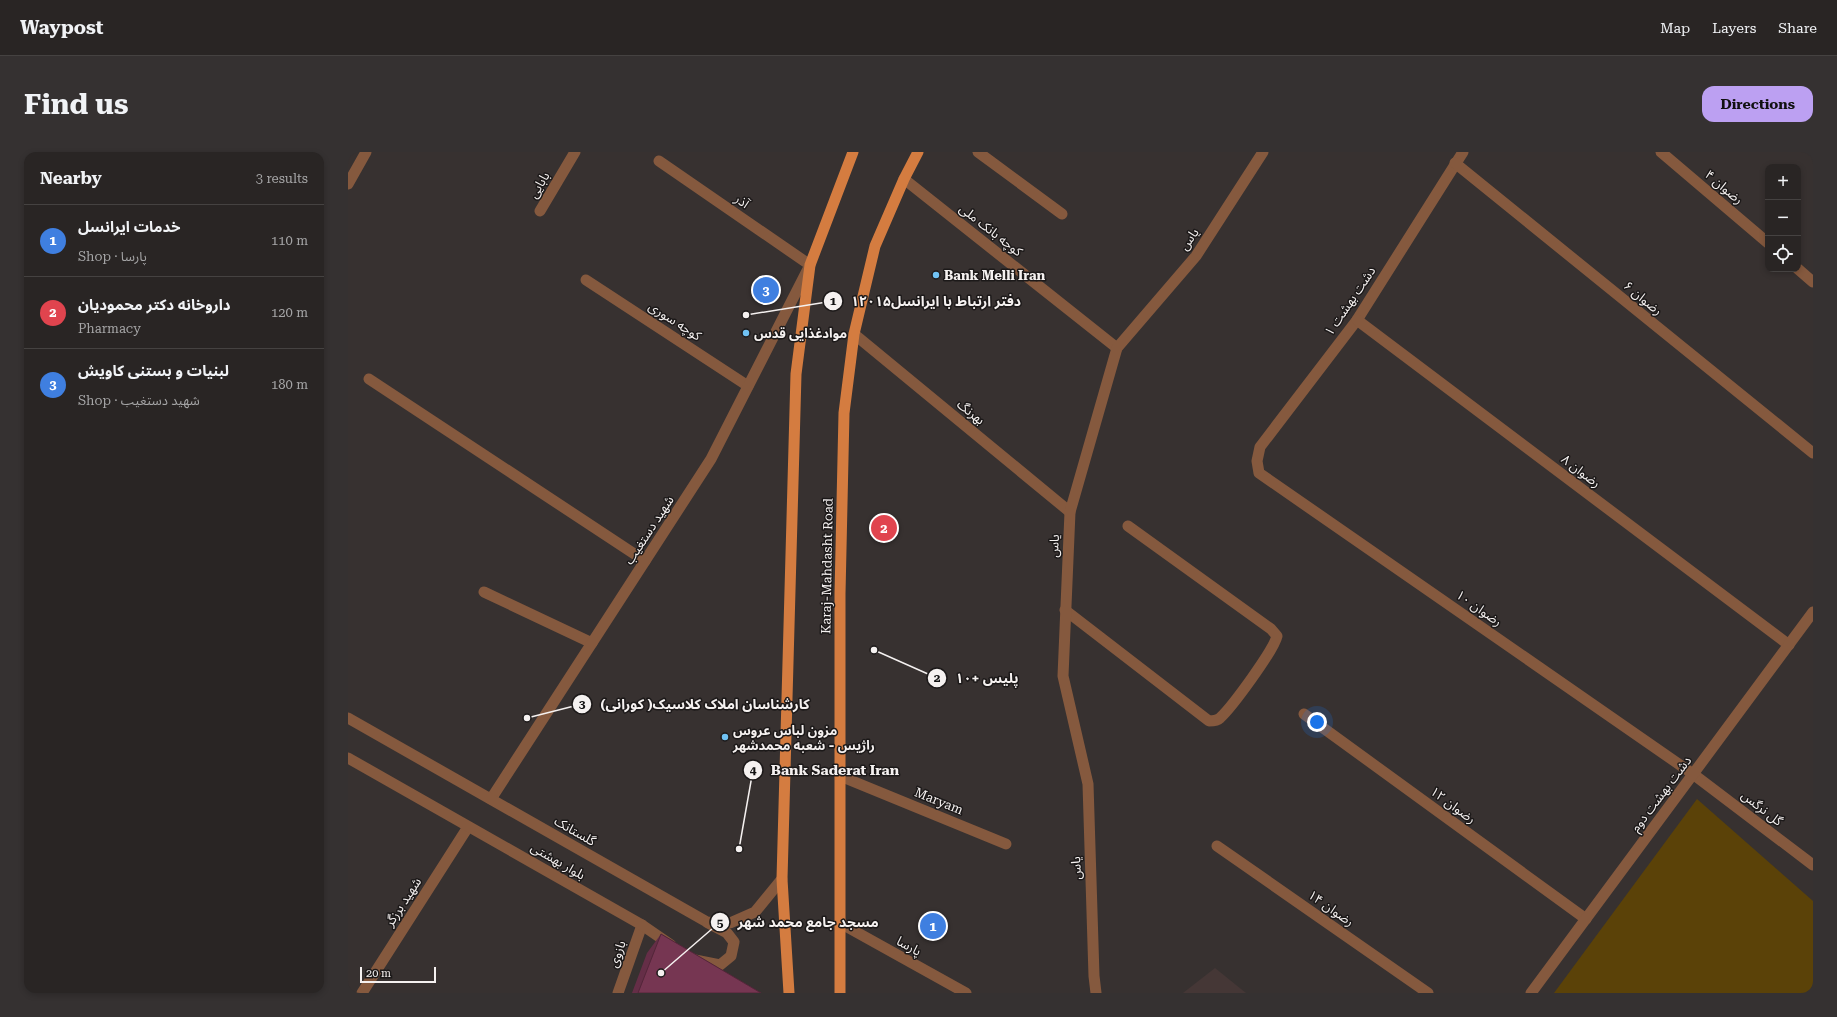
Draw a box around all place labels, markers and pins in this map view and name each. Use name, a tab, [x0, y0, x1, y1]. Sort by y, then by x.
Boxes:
place label: Bank Melli Iran	[944, 268, 1046, 283]
marker: Bank Melli Iran	[931, 270, 941, 280]
pin: 3	[753, 275, 779, 305]
callout: دفتر ارتباط با ایرانسل۱۲۰۱۵	[823, 288, 1029, 314]
place label: موادغذایی قدس	[754, 326, 847, 341]
marker: موادغذایی قدس	[741, 328, 751, 338]
pin: 2	[871, 513, 897, 543]
callout: پلیس +۱۰	[927, 665, 1026, 691]
callout: کارشناسان املاک کلاسیک( کورانی)	[572, 691, 817, 717]
place label: مزون لباس عروس راژیس - شعبه محمدشهر	[732, 723, 875, 753]
marker: مزون لباس عروس راژیس - شعبه محمدشهر	[720, 732, 730, 742]
callout: Bank Saderat Iran	[743, 757, 907, 783]
callout: مسجد جامع محمد شهر	[710, 909, 887, 935]
pin: 1	[920, 911, 946, 941]

